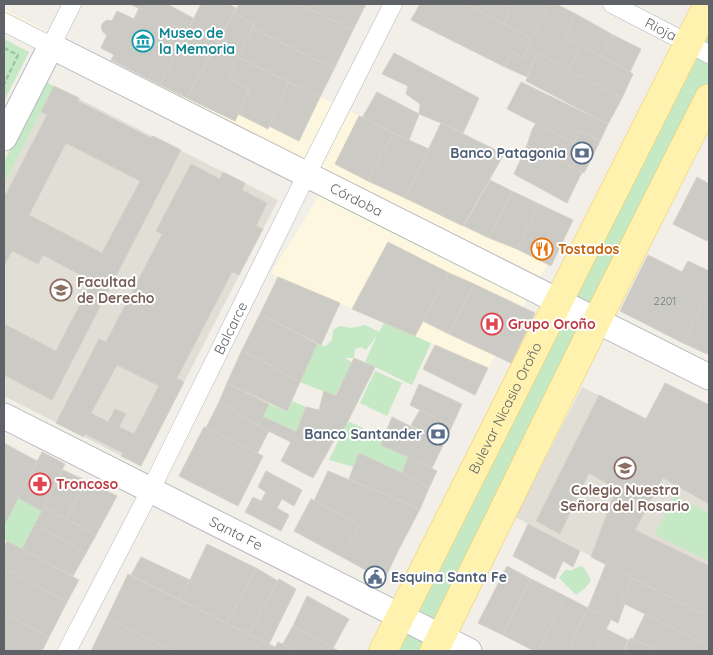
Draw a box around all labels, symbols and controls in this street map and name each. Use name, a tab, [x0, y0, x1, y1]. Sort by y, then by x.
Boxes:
street label: Rioja	[642, 14, 680, 45]
place label: Museo de la Memoria	[159, 24, 235, 58]
museum icon: Museo de la Memoria	[131, 29, 155, 53]
bank icon: Banco Patagonia	[570, 141, 594, 165]
place label: Banco Patagonia	[450, 144, 566, 162]
street label: Córdoba	[327, 179, 386, 220]
restaurant icon: Tostados	[530, 237, 554, 261]
place label: Tostados	[558, 240, 620, 258]
place label: Facultad de Derecho	[77, 273, 155, 307]
school or university icon: Facultad de Derecho	[49, 278, 73, 302]
house number: 2201	[654, 294, 676, 308]
street label: Balcarce	[210, 299, 251, 358]
hospital icon: Grupo Oroño	[480, 312, 504, 336]
place label: Grupo Oroño	[508, 315, 596, 333]
street label: Bulevar Nicasio Oroño	[465, 339, 546, 477]
bank icon: Banco Santander	[426, 422, 450, 446]
place label: Banco Santander	[304, 425, 422, 443]
school or university icon: Colegio Nuestra Señora del Rosario	[613, 456, 637, 480]
pharmacy icon: Troncoso	[28, 472, 52, 496]
place label: Troncoso	[56, 475, 119, 493]
place label: Colegio Nuestra Señora del Rosario	[560, 481, 690, 515]
street label: Santa Fe	[206, 512, 266, 554]
public building icon: Esquina Santa Fe	[363, 565, 387, 589]
place label: Esquina Santa Fe	[391, 568, 507, 586]

